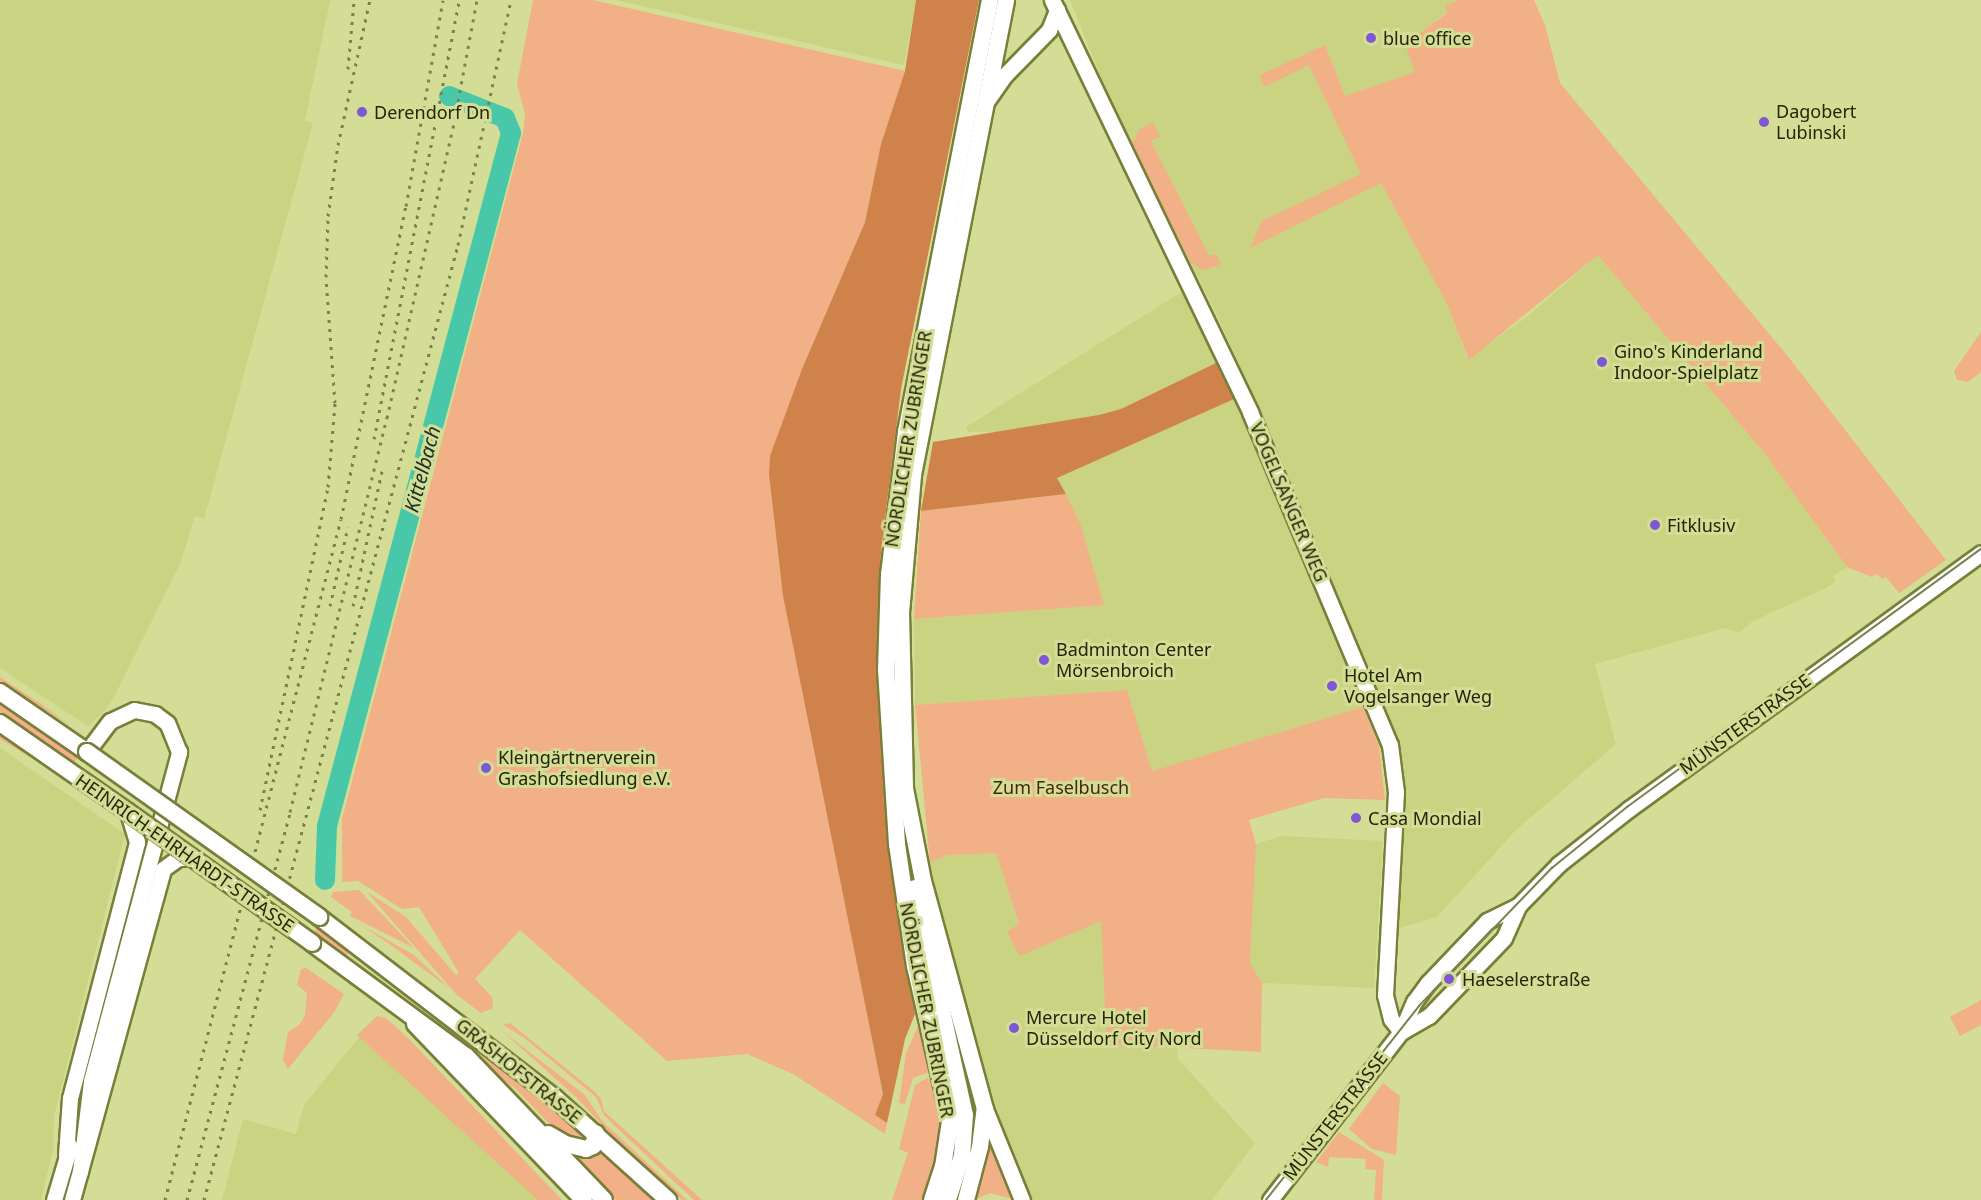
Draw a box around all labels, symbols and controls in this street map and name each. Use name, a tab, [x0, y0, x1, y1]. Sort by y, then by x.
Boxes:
place label: blue office	[1383, 27, 1471, 49]
marker: blue office	[1364, 31, 1378, 45]
place label: Derendorf Dn	[374, 101, 490, 123]
place label: Dagobert Lubinski	[1776, 101, 1856, 144]
marker: Derendorf Dn	[355, 105, 369, 119]
marker: Dagobert Lubinski	[1757, 115, 1771, 129]
street label: NÖRDLICHER ZUBRINGER	[880, 329, 936, 549]
place label: Gino's Kinderland Indoor-Spielplatz	[1614, 341, 1763, 384]
marker: Gino's Kinderland Indoor-Spielplatz	[1595, 355, 1609, 369]
street label: VOGELSANGER WEG	[1246, 419, 1332, 585]
water label: Kittelbach	[399, 423, 445, 515]
place label: Fitklusiv	[1667, 514, 1735, 536]
marker: Fitklusiv	[1648, 518, 1662, 532]
place label: Badminton Center Mörsenbroich	[1056, 639, 1211, 682]
marker: Badminton Center Mörsenbroich	[1037, 653, 1051, 667]
place label: Hotel Am Vogelsanger Weg	[1344, 665, 1492, 708]
street label: MÜNSTERSTRASSE	[1675, 669, 1815, 779]
marker: Hotel Am Vogelsanger Weg	[1325, 679, 1339, 693]
place label: Kleingärtnerverein Grashofsiedlung e.V.	[498, 747, 671, 789]
marker: Kleingärtnerverein Grashofsiedlung e.V.	[479, 761, 493, 775]
street label: HEINRICH-EHRHARDT-STRASSE	[72, 769, 298, 937]
park label: Zum Faselbusch	[993, 776, 1129, 798]
place label: Casa Mondial	[1368, 807, 1482, 829]
marker: Casa Mondial	[1349, 811, 1363, 825]
street label: NÖRDLICHER ZUBRINGER	[896, 901, 958, 1119]
place label: Haeselerstraße	[1462, 968, 1590, 990]
marker: Haeselerstraße	[1440, 970, 1458, 988]
place label: Mercure Hotel Düsseldorf City Nord	[1026, 1007, 1202, 1050]
street label: GRASHOFSTRASSE	[452, 1014, 586, 1128]
marker: Mercure Hotel Düsseldorf City Nord	[1007, 1021, 1021, 1035]
street label: MÜNSTERSTRASSE	[1278, 1048, 1392, 1184]

